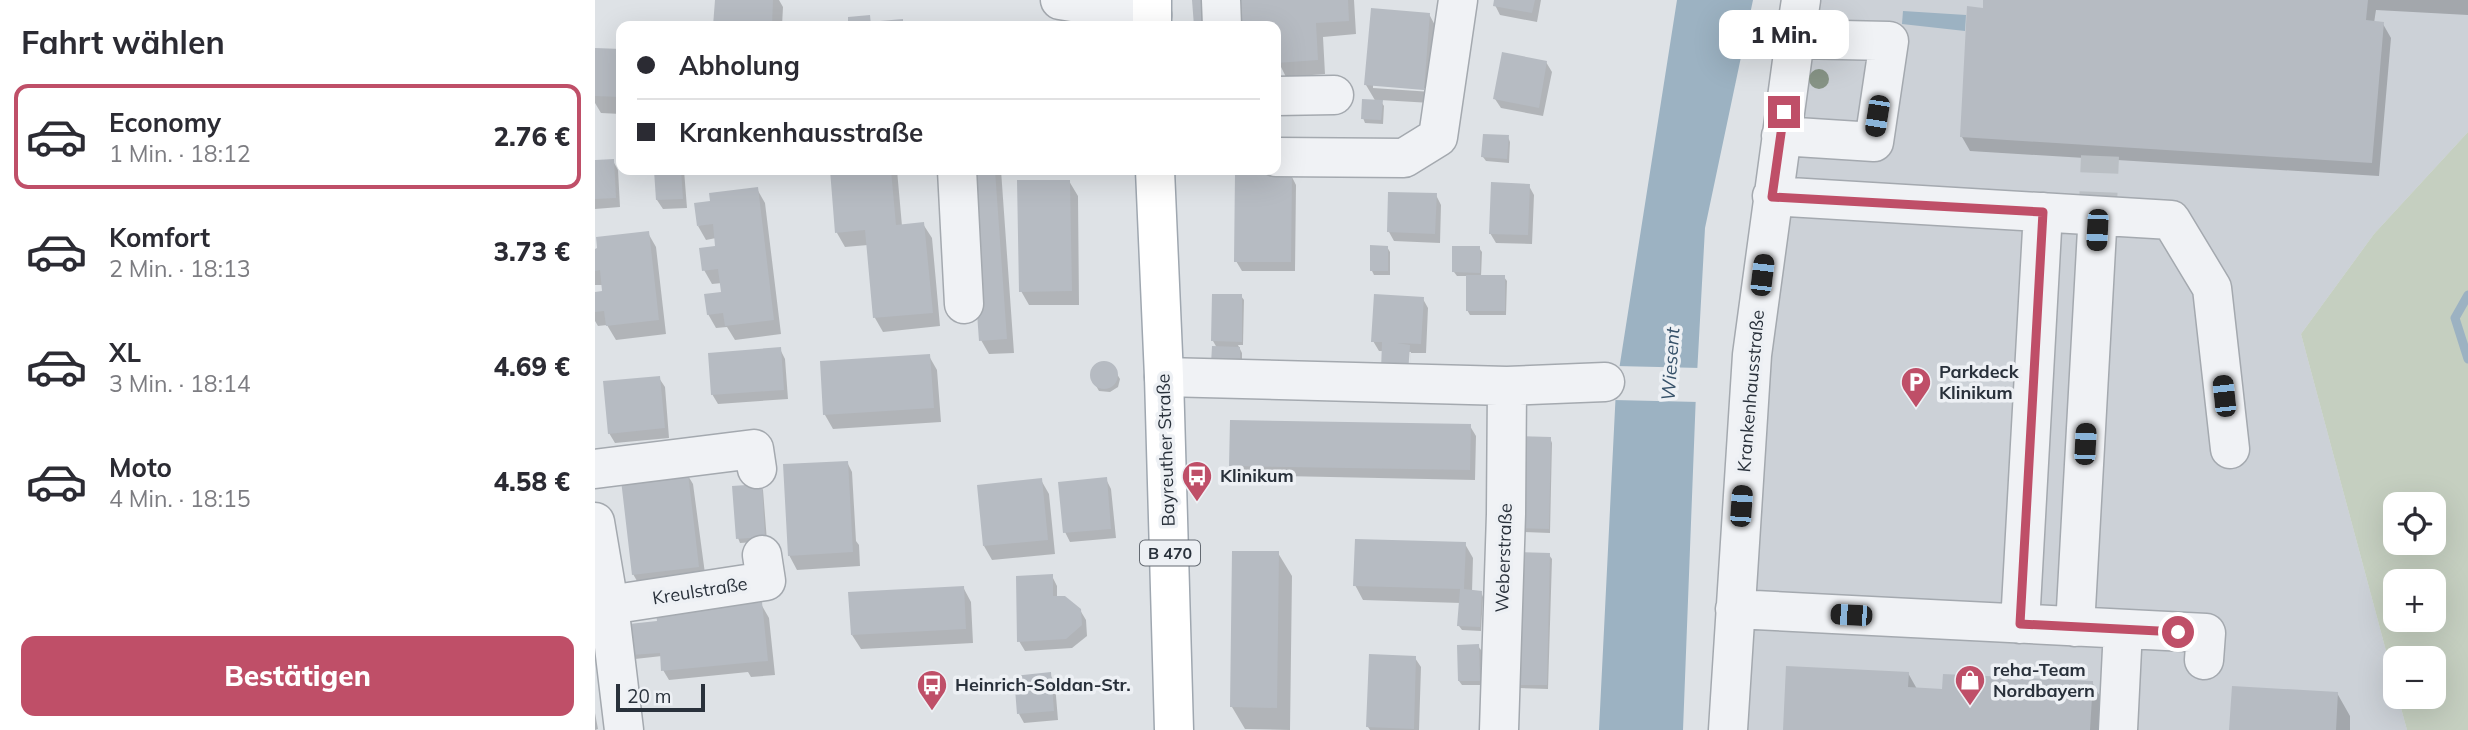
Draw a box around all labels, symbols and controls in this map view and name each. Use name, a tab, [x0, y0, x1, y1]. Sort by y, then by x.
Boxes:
callout: 1 Min.	[1719, 10, 1849, 60]
text: 1 Min.	[1751, 20, 1817, 49]
text: Fahrt wählen	[21, 22, 225, 62]
text: Abholung	[679, 49, 800, 82]
car	[1864, 94, 1891, 138]
route end	[1768, 96, 1800, 128]
icon: car	[25, 105, 88, 168]
text: Economy	[109, 106, 221, 139]
text: Krankenhausstraße	[679, 116, 923, 149]
text: 2.76 €	[494, 120, 570, 153]
text: 1 Min. · 18:12	[109, 139, 251, 168]
car	[2086, 208, 2109, 252]
icon: car	[25, 220, 88, 283]
text: Komfort	[109, 221, 210, 254]
text: 3.73 €	[494, 235, 570, 268]
car	[1750, 253, 1775, 297]
text: 2 Min. · 18:13	[109, 254, 251, 283]
street label: Krankenhausstraße	[1732, 309, 1769, 473]
water label: Wiesent	[1655, 325, 1685, 402]
icon: car	[25, 335, 88, 398]
text: XL	[109, 336, 141, 369]
text: 4.69 €	[494, 350, 570, 383]
place label: Parkdeck Klinikum	[1939, 360, 2020, 404]
parking icon: Parkdeck Klinikum	[1899, 365, 1933, 409]
text: 3 Min. · 18:14	[109, 369, 251, 398]
street label: Bayreuther Straße	[1151, 373, 1180, 527]
car	[2212, 374, 2237, 418]
car	[2074, 422, 2097, 466]
icon: car	[25, 450, 88, 513]
text: Moto	[109, 451, 172, 484]
bus stop icon: Klinikum	[1180, 459, 1214, 503]
place label: Klinikum	[1220, 464, 1294, 487]
text: 4.58 €	[494, 465, 570, 498]
text: 4 Min. · 18:15	[109, 484, 251, 513]
car	[1730, 484, 1753, 528]
map controls	[2383, 492, 2446, 709]
button: locate	[2383, 492, 2446, 555]
street label: Weberstraße	[1490, 503, 1517, 613]
road number: B 470	[1140, 540, 1200, 566]
button: +	[2383, 569, 2446, 632]
street label: Kreulstraße	[651, 572, 749, 609]
car	[1830, 603, 1873, 627]
route start	[2162, 616, 2194, 648]
button: Bestätigen	[21, 636, 574, 716]
button: −	[2383, 646, 2446, 709]
place label: reha-Team Nordbayern	[1993, 658, 2095, 702]
shop icon: reha-Team Nordbayern	[1953, 663, 1987, 707]
bus stop icon: Heinrich-Soldan-Str.	[915, 668, 949, 712]
place label: Heinrich-Soldan-Str.	[955, 673, 1131, 696]
scale bar	[616, 681, 705, 713]
text: 20 m	[627, 684, 671, 708]

